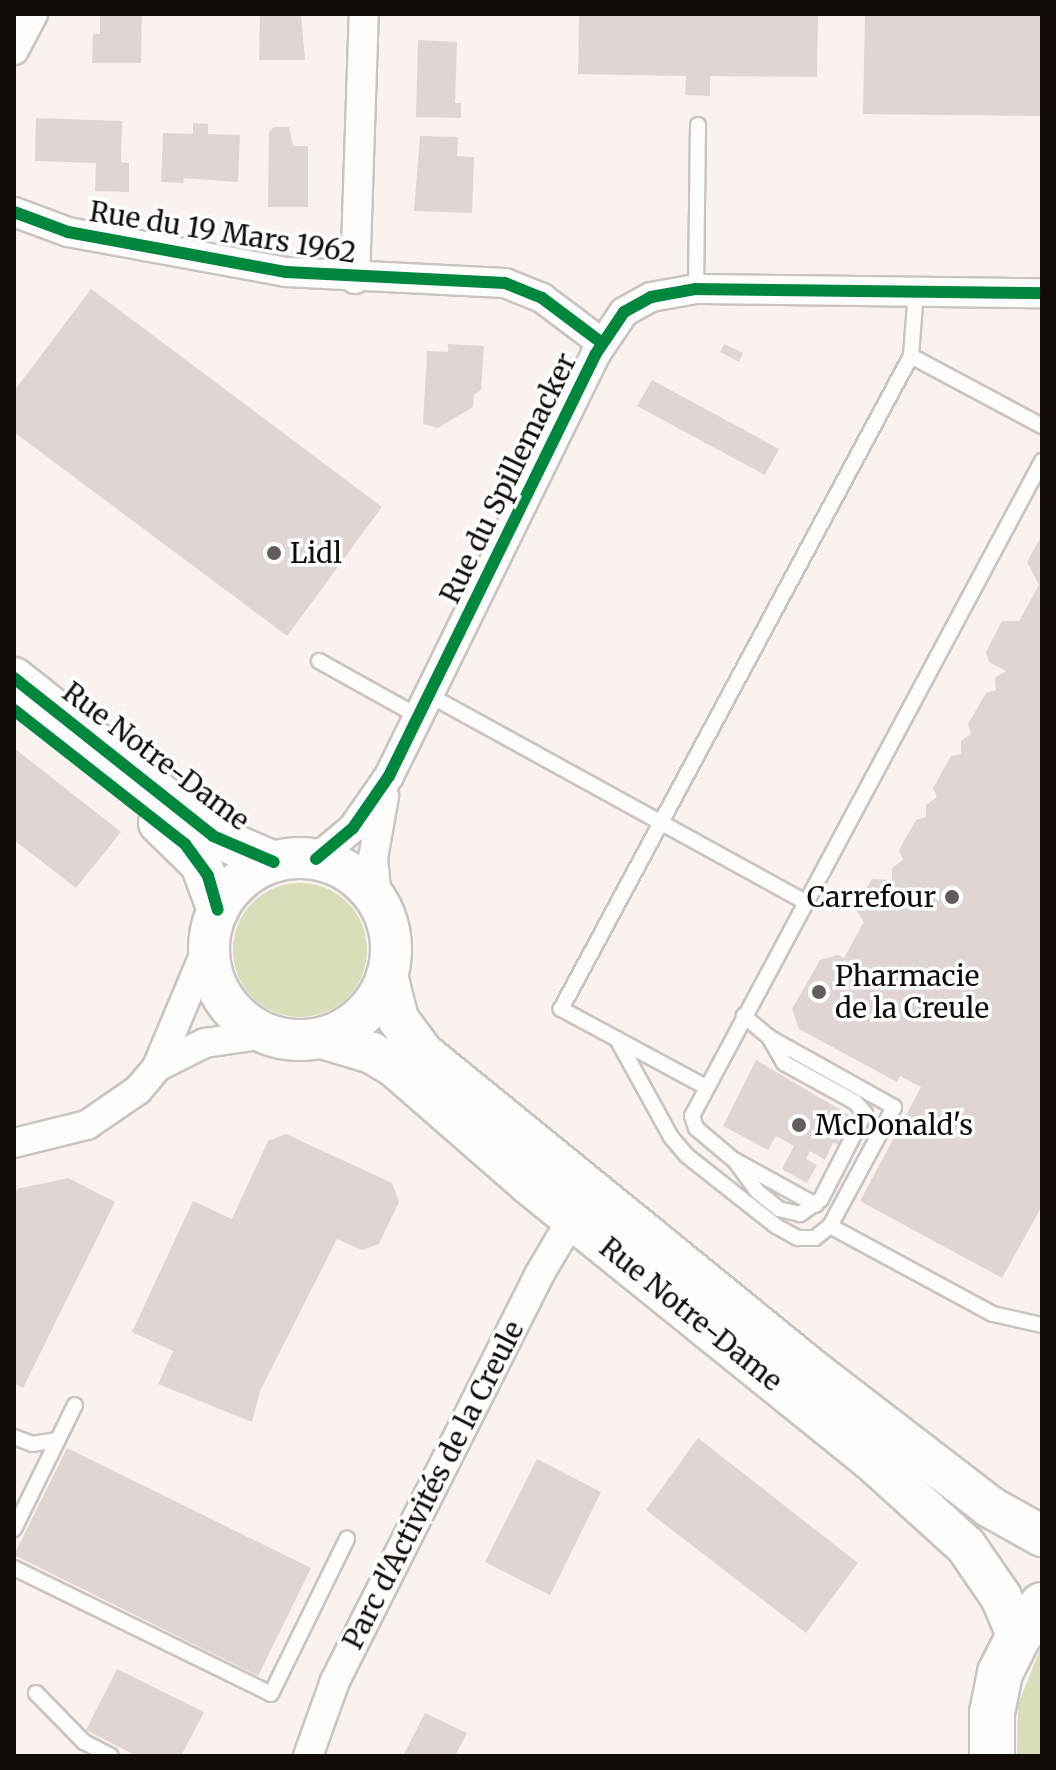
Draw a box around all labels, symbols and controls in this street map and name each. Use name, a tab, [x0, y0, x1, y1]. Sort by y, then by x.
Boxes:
street label: Rue du 19 Mars 1962	[87, 194, 359, 270]
street label: Rue du Spillemacker	[433, 347, 583, 609]
place label: Lidl	[290, 536, 342, 570]
marker: Lidl	[265, 544, 283, 562]
street label: Rue Notre-Dame	[56, 675, 256, 837]
place label: Carrefour	[807, 880, 936, 914]
marker: Carrefour	[943, 888, 961, 906]
place label: Pharmacie de la Creule	[835, 959, 989, 1025]
marker: Pharmacie de la Creule	[810, 983, 828, 1001]
place label: McDonald's	[815, 1108, 973, 1142]
marker: McDonald's	[790, 1116, 808, 1134]
street label: Rue Notre-Dame	[593, 1230, 789, 1398]
street label: Parc d'Activités de la Creule	[335, 1315, 531, 1655]

